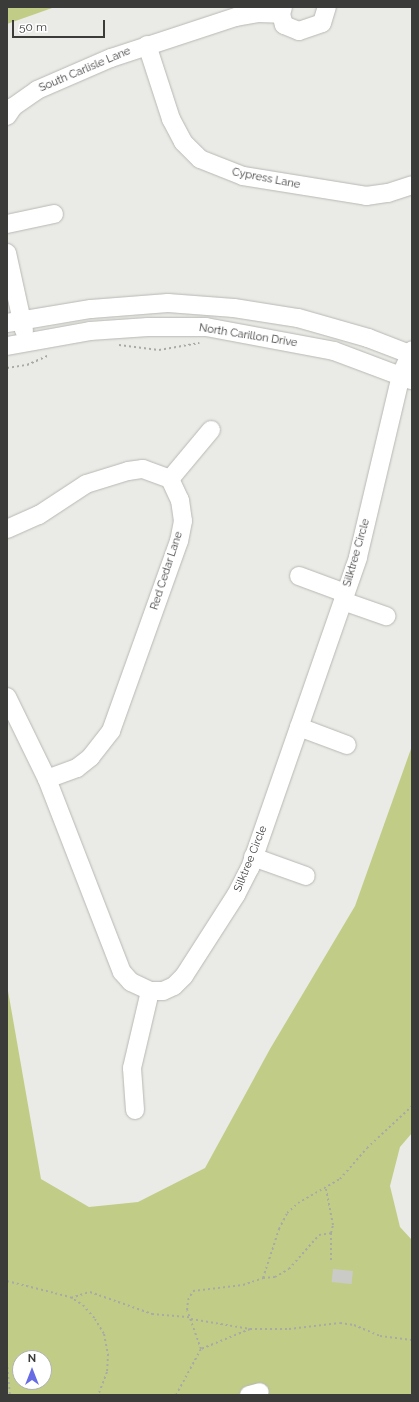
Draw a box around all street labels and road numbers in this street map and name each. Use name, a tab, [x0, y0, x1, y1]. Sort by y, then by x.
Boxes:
street label: South Carlisle Lane	[37, 45, 133, 95]
street label: Cypress Lane	[231, 166, 301, 192]
street label: North Carillon Drive	[198, 322, 298, 350]
street label: Silktree Circle	[341, 517, 373, 589]
street label: Red Cedar Lane	[148, 530, 186, 612]
street label: Silktree Circle	[232, 824, 270, 894]

